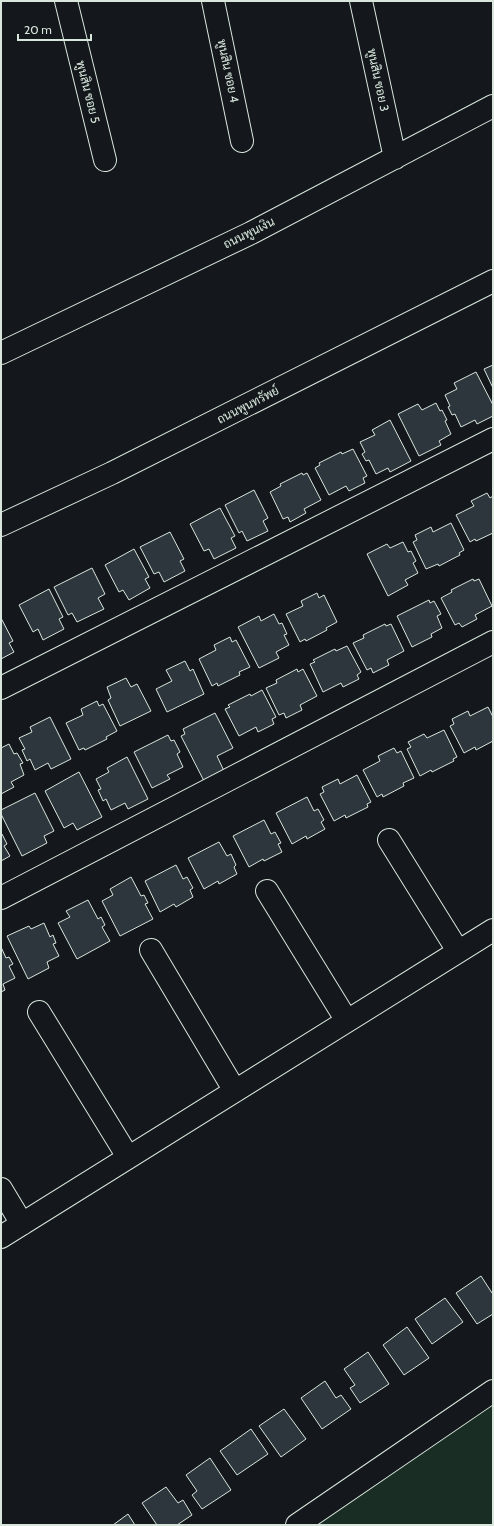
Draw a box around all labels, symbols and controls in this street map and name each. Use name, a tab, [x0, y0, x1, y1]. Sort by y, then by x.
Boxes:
scale bar	[18, 16, 91, 42]
text: 20 m	[24, 22, 52, 37]
street label: พูนสิน ซอย 4	[213, 38, 243, 104]
street label: พูนสิน ซอย 3	[364, 47, 392, 113]
street label: พูนสิน ซอย 5	[72, 59, 104, 125]
street label: ถนนพูนเงิน	[221, 214, 278, 252]
street label: ถนนพูนทรัพย์	[214, 382, 282, 428]

